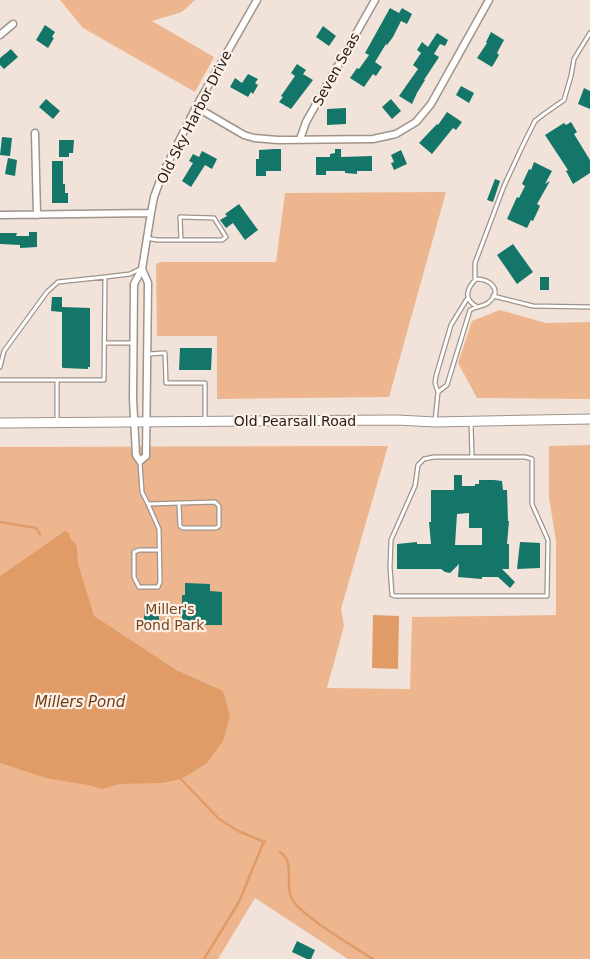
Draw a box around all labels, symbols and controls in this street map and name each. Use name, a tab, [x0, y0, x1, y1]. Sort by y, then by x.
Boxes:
street label: Seven Seas	[309, 30, 363, 108]
street label: Old Sky Harbor Drive	[153, 48, 235, 186]
street label: Old Pearsall Road	[234, 413, 356, 429]
park label: Miller's Pond Park	[136, 601, 205, 633]
water label: Millers Pond	[35, 693, 126, 711]

